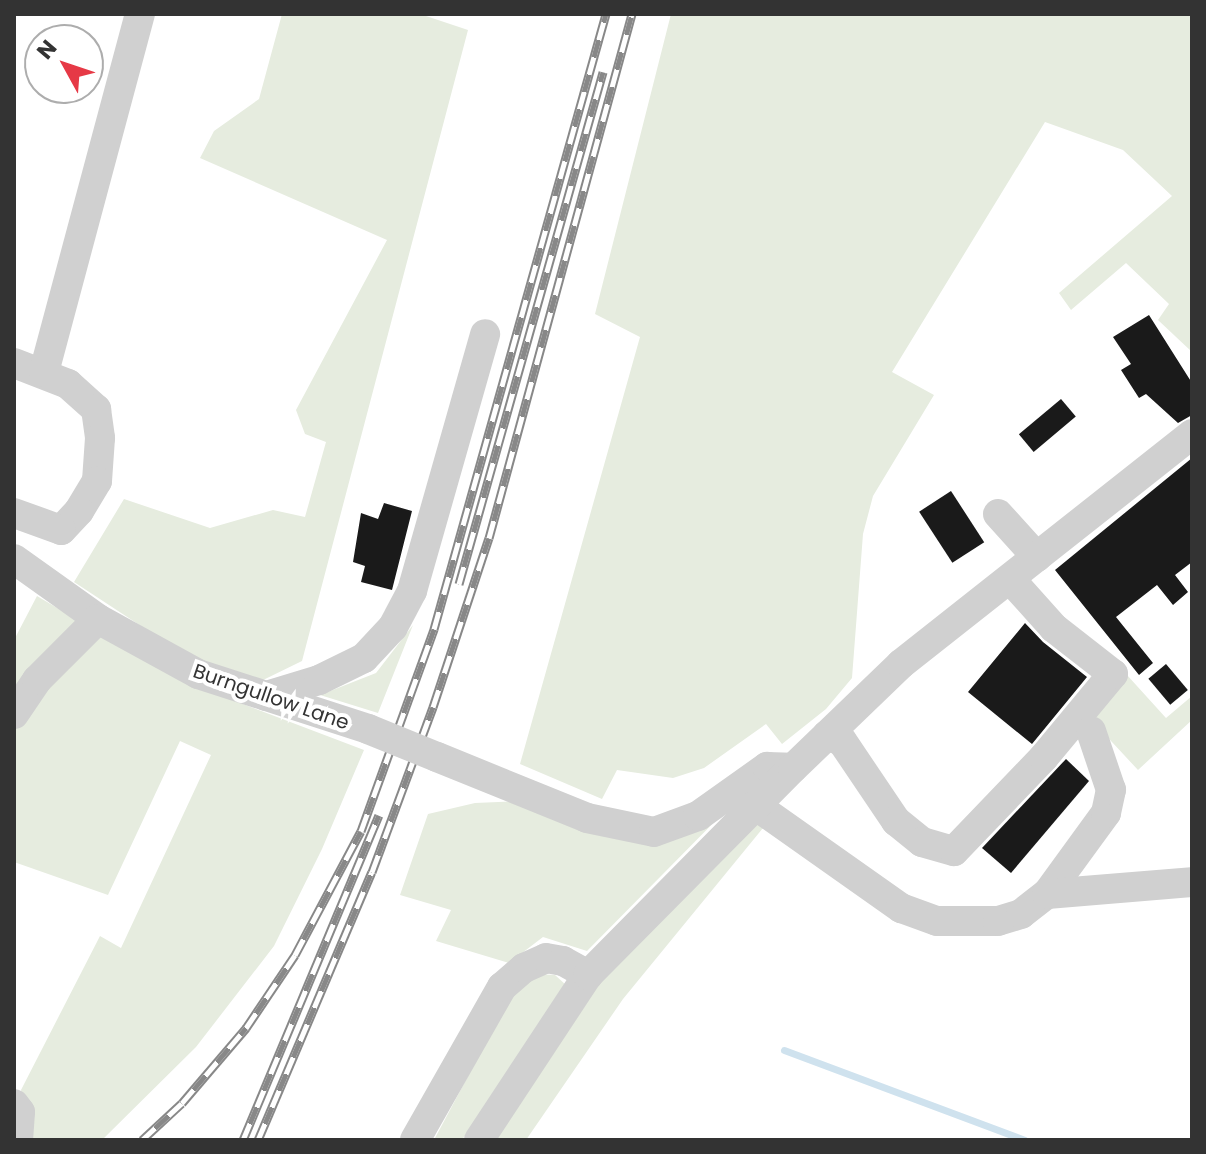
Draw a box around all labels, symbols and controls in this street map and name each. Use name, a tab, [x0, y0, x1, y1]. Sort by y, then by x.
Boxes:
north arrow	[24, 24, 104, 104]
text: N	[30, 33, 64, 66]
street label: Burngullow Lane	[190, 659, 352, 735]

